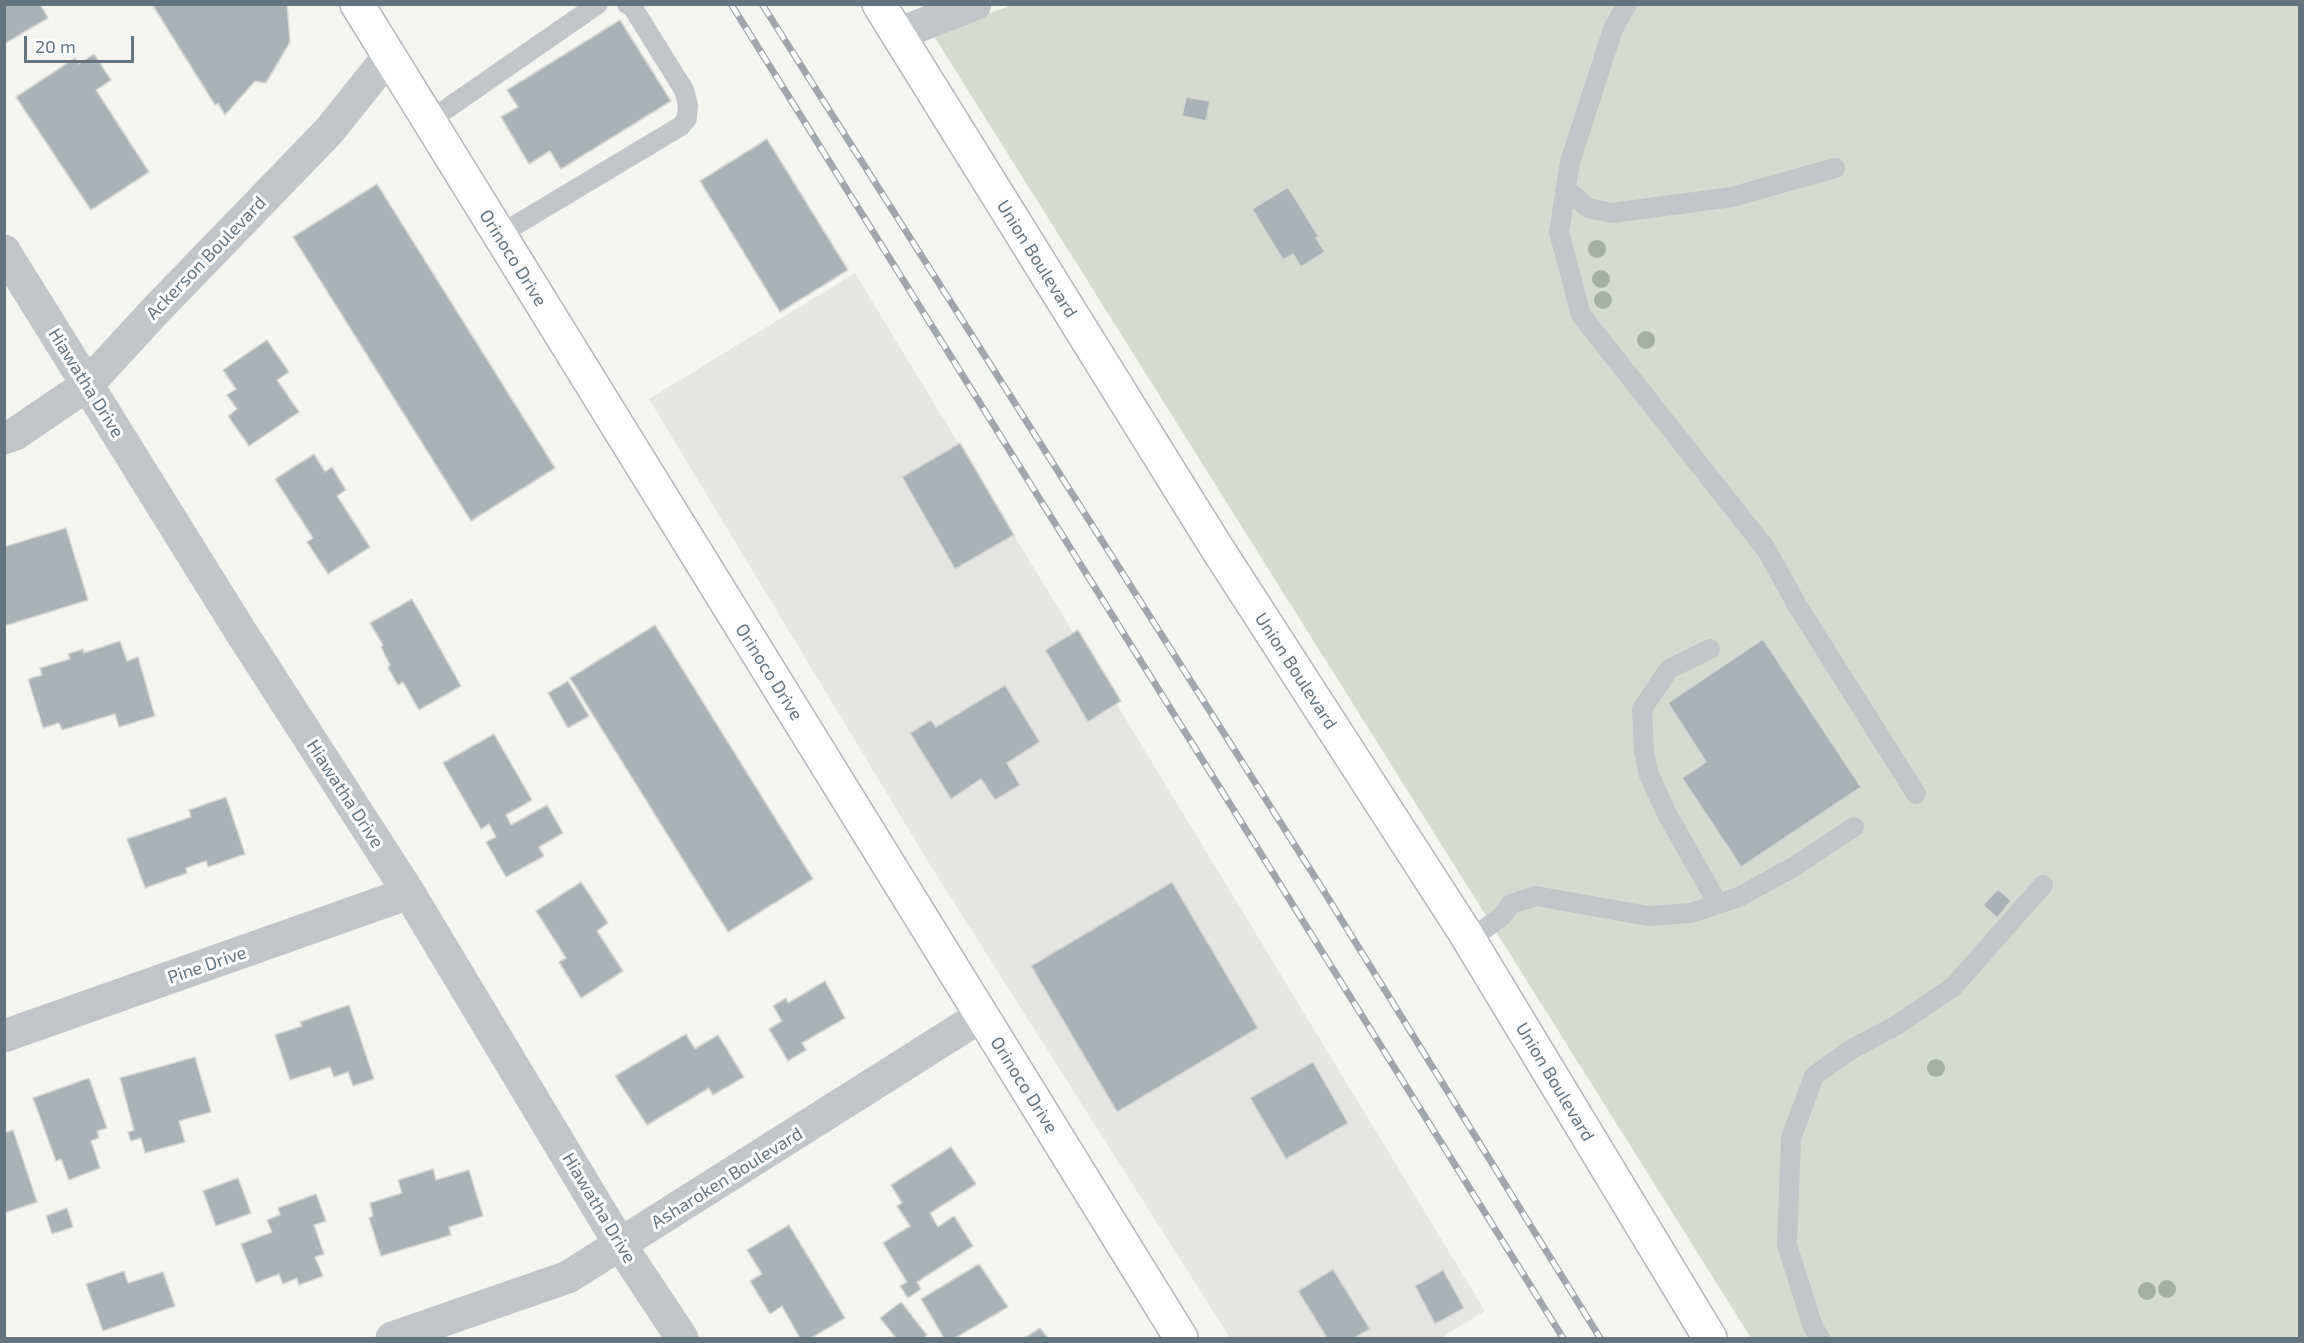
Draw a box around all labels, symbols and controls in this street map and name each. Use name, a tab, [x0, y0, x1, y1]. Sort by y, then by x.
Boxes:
scale bar	[27, 24, 136, 62]
text: 20 m	[35, 35, 76, 57]
street label: Ackerson Boulevard	[142, 192, 270, 324]
street label: Union Boulevard	[992, 196, 1082, 322]
street label: Orinoco Drive	[475, 206, 551, 310]
street label: Hiawatha Drive	[44, 324, 128, 442]
street label: Union Boulevard	[1250, 609, 1342, 733]
street label: Orinoco Drive	[731, 620, 807, 724]
street label: Hiawatha Drive	[302, 736, 388, 852]
street label: Pine Drive	[165, 941, 249, 989]
street label: Union Boulevard	[1511, 1019, 1599, 1145]
street label: Orinoco Drive	[986, 1033, 1062, 1137]
street label: Asharoken Boulevard	[647, 1123, 807, 1233]
street label: Hiawatha Drive	[558, 1149, 640, 1267]

